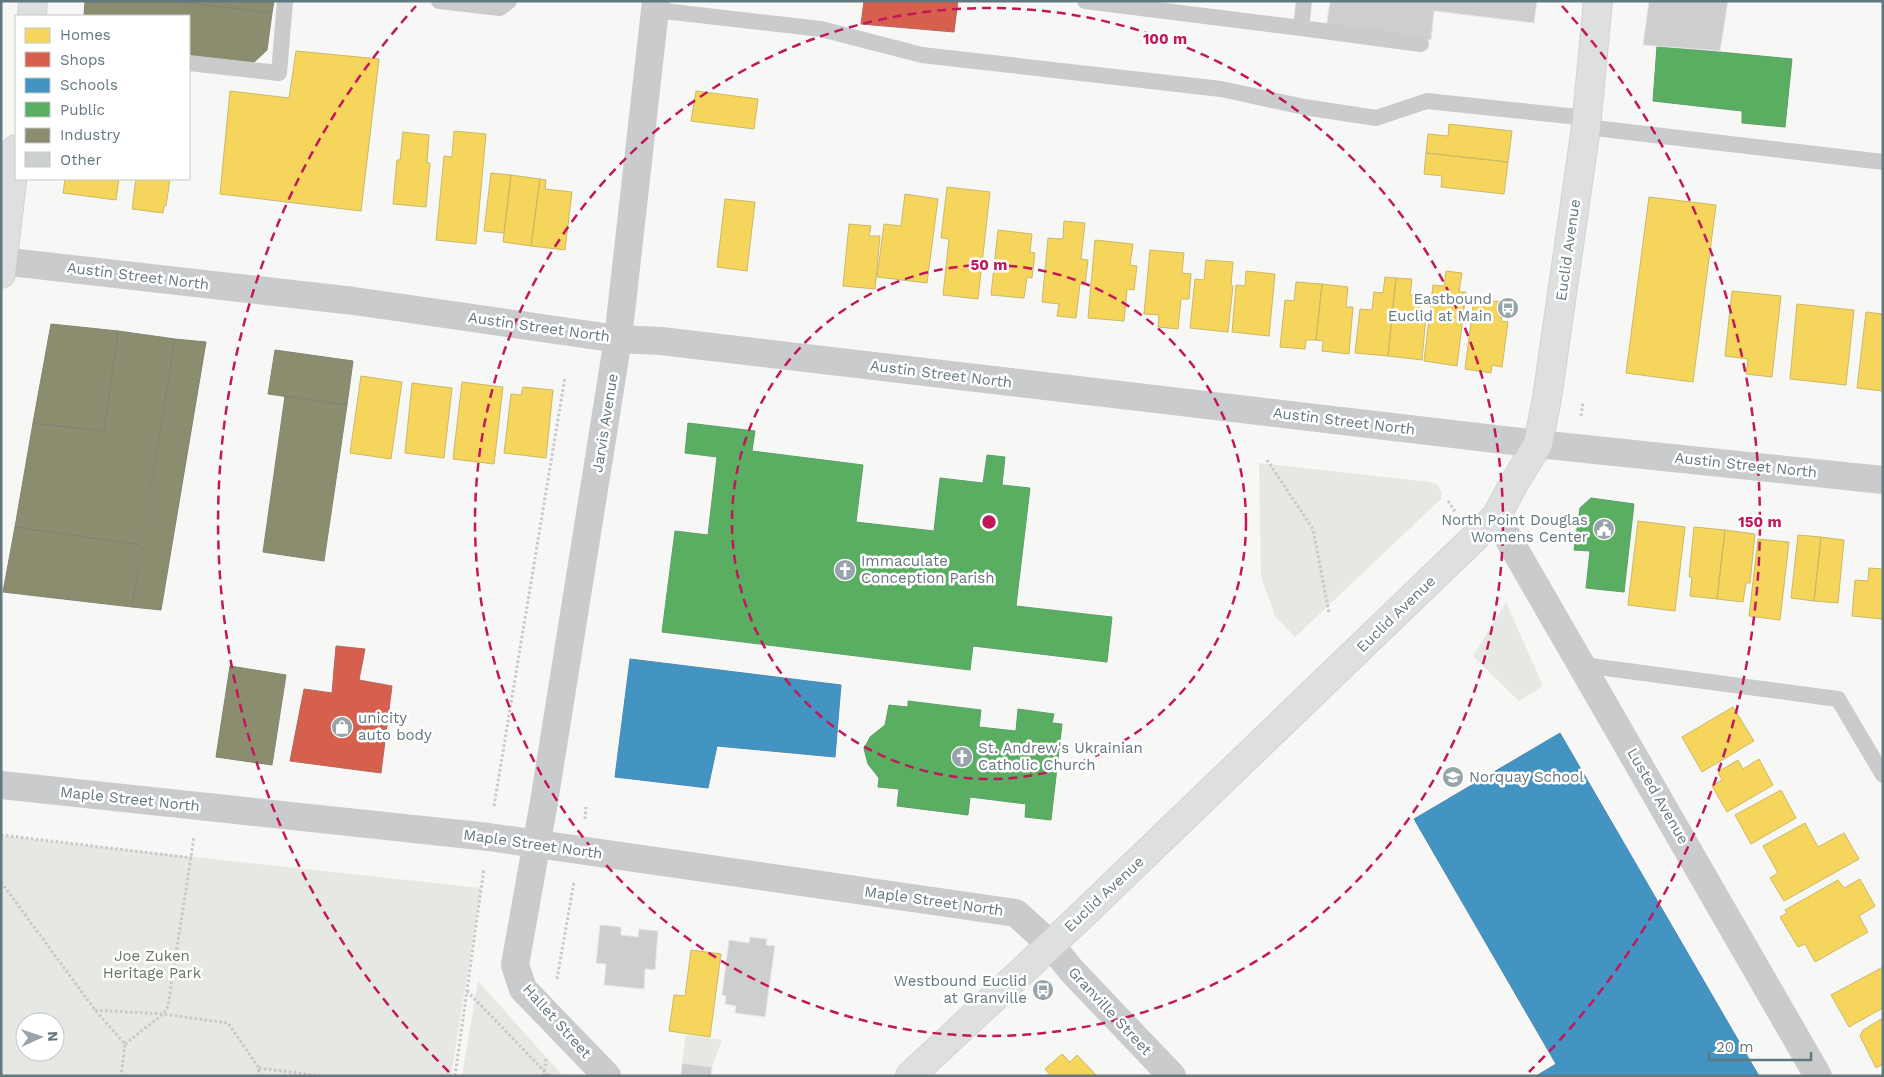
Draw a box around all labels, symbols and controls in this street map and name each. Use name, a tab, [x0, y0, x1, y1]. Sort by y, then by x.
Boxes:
legend	[15, 15, 190, 180]
text: Homes	[60, 26, 111, 44]
text: 100 m	[1143, 30, 1187, 48]
text: Shops	[60, 51, 105, 69]
text: Schools	[60, 76, 118, 94]
text: Public	[60, 101, 105, 119]
text: Industry	[60, 126, 121, 144]
text: Other	[60, 151, 102, 169]
street label: Euclid Avenue	[1552, 198, 1584, 302]
text: 50 m	[971, 256, 1007, 274]
street label: Austin Street North	[66, 258, 210, 294]
place label: Eastbound Euclid at Main	[1388, 290, 1492, 325]
bus stop icon: Eastbound Euclid at Main	[1496, 296, 1520, 320]
street label: Austin Street North	[467, 308, 611, 346]
street label: Austin Street North	[869, 356, 1013, 392]
street label: Jarvis Avenue	[588, 372, 622, 474]
street label: Austin Street North	[1272, 403, 1416, 439]
street label: Austin Street North	[1674, 449, 1818, 481]
place label: North Point Douglas Womens Center	[1441, 511, 1588, 546]
centre of rings	[980, 513, 998, 531]
text: 150 m	[1738, 513, 1782, 531]
public building icon: North Point Douglas Womens Center	[1592, 517, 1616, 541]
place label: Immaculate Conception Parish	[861, 552, 995, 587]
church icon: Immaculate Conception Parish	[833, 558, 857, 582]
street label: Euclid Avenue	[1353, 572, 1439, 656]
place label: unicity auto body	[358, 709, 432, 744]
shop icon: unicity auto body	[330, 715, 354, 739]
place label: St. Andrew's Ukrainian Catholic Church	[978, 739, 1143, 774]
church icon: St. Andrew's Ukrainian Catholic Church	[950, 745, 974, 769]
street label: Lusted Avenue	[1623, 745, 1693, 847]
school or university icon: Norquay School	[1441, 765, 1465, 789]
place label: Norquay School	[1469, 768, 1584, 786]
street label: Maple Street North	[59, 783, 201, 815]
street label: Maple Street North	[462, 825, 604, 863]
street label: Euclid Avenue	[1060, 852, 1148, 936]
street label: Maple Street North	[863, 882, 1005, 920]
park label: Joe Zuken Heritage Park	[103, 947, 202, 982]
street label: Granville Street	[1064, 963, 1156, 1059]
place label: Westbound Euclid at Granville	[894, 972, 1027, 1007]
bus stop icon: Westbound Euclid at Granville	[1031, 978, 1055, 1002]
street label: Hallet Street	[519, 980, 595, 1062]
north arrow	[15, 1012, 65, 1062]
scale bar	[1709, 1030, 1812, 1062]
text: N	[45, 1031, 61, 1042]
text: 20 m	[1716, 1038, 1754, 1056]

